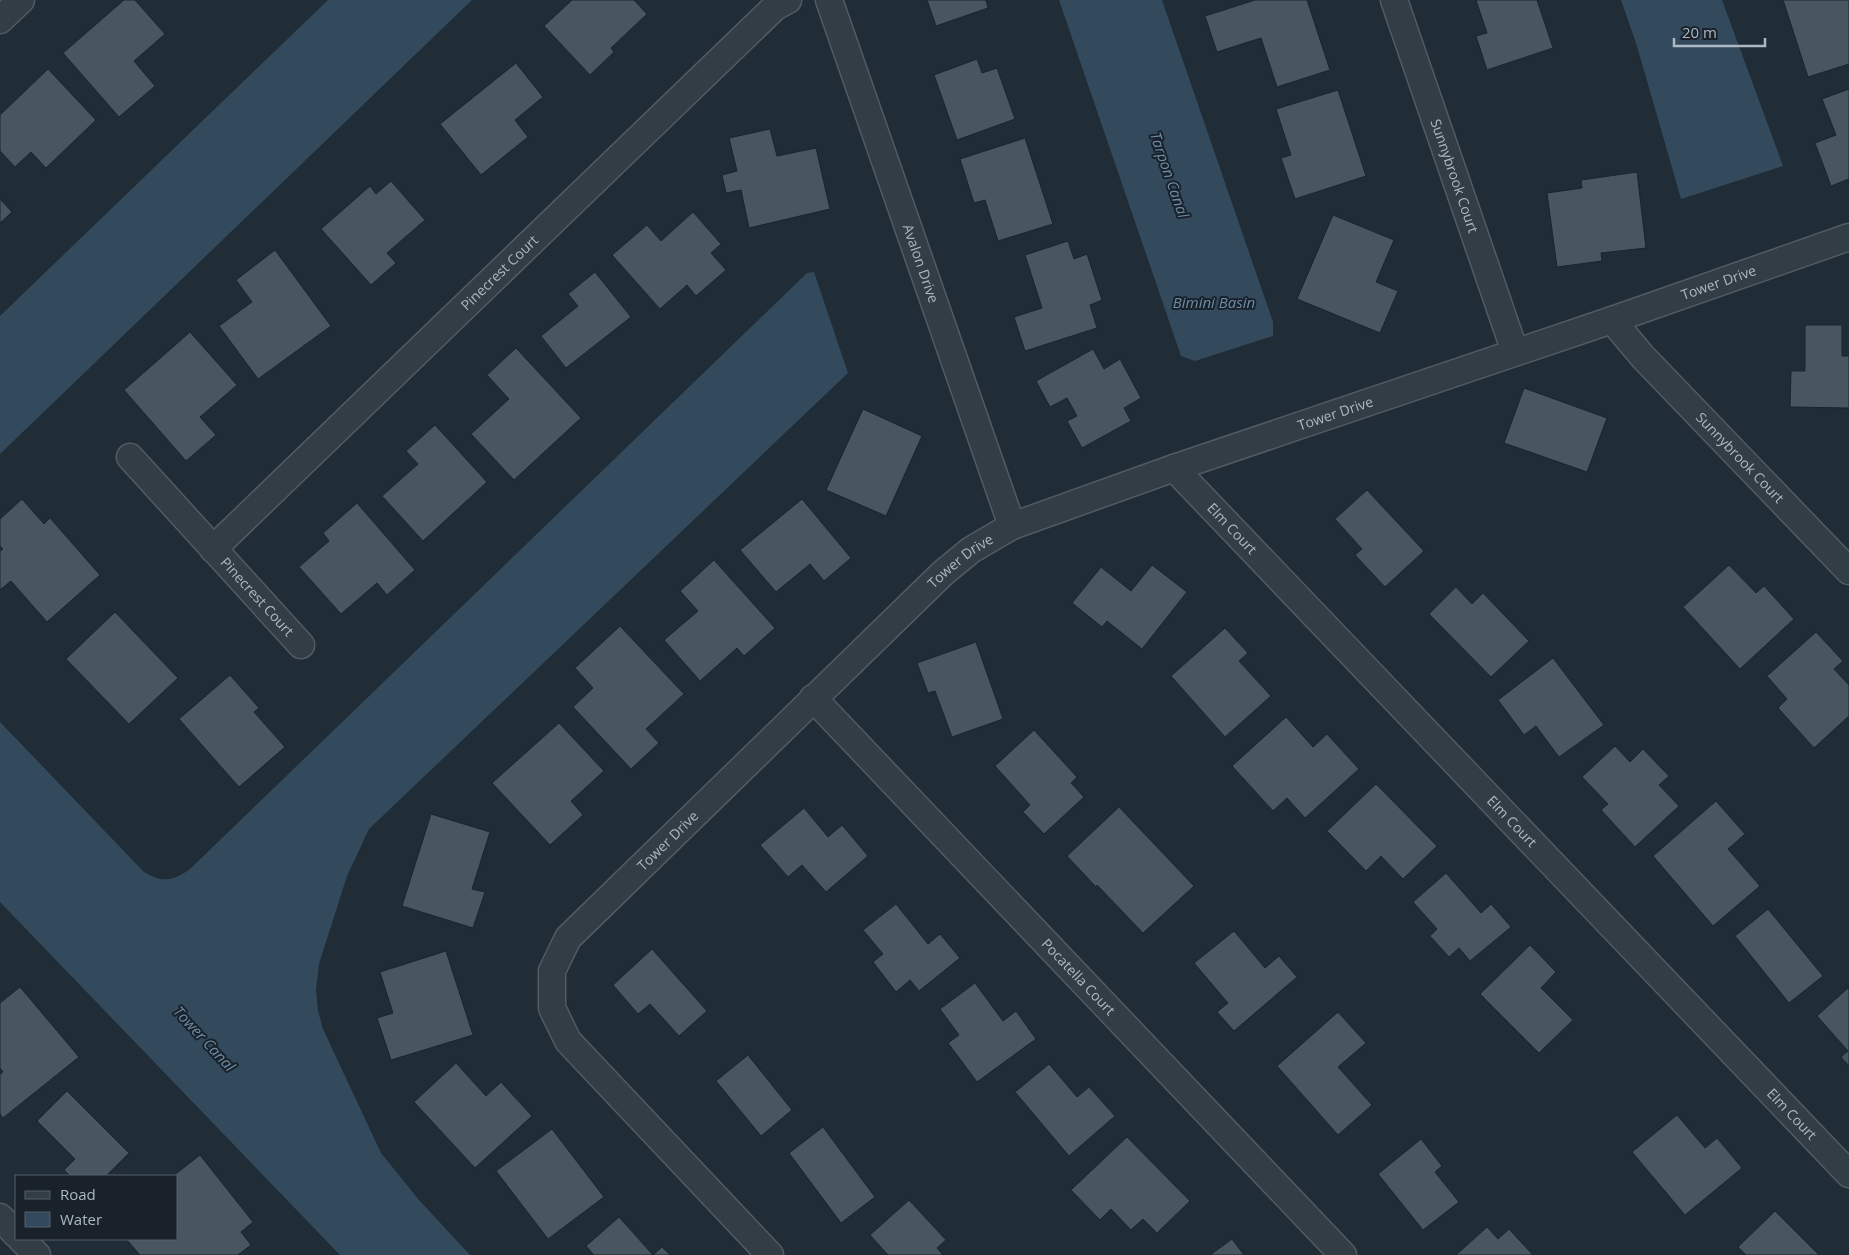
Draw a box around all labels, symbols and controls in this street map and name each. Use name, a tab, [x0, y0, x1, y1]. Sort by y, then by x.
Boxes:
scale bar	[1674, 15, 1765, 47]
text: 20 m	[1682, 22, 1717, 42]
street label: Sunnybrook Court	[1427, 116, 1483, 235]
water label: Tarpon Canal	[1146, 129, 1194, 222]
street label: Avalon Drive	[899, 221, 944, 305]
street label: Pinecrest Court	[456, 231, 542, 314]
street label: Tower Drive	[1678, 260, 1759, 304]
water label: Bimini Basin	[1173, 292, 1255, 312]
street label: Tower Drive	[1295, 391, 1376, 435]
street label: Sunnybrook Court	[1692, 408, 1788, 507]
street label: Elm Court	[1203, 498, 1262, 558]
street label: Tower Drive	[923, 529, 996, 592]
street label: Pinecrest Court	[217, 553, 298, 640]
street label: Elm Court	[1483, 791, 1541, 851]
street label: Tower Drive	[633, 806, 702, 875]
street label: Pocatella Court	[1038, 934, 1120, 1019]
water label: Tower Canal	[169, 1001, 241, 1076]
street label: Elm Court	[1763, 1084, 1821, 1144]
legend	[15, 1175, 178, 1240]
text: Road	[60, 1184, 96, 1204]
text: Water	[60, 1209, 102, 1229]

